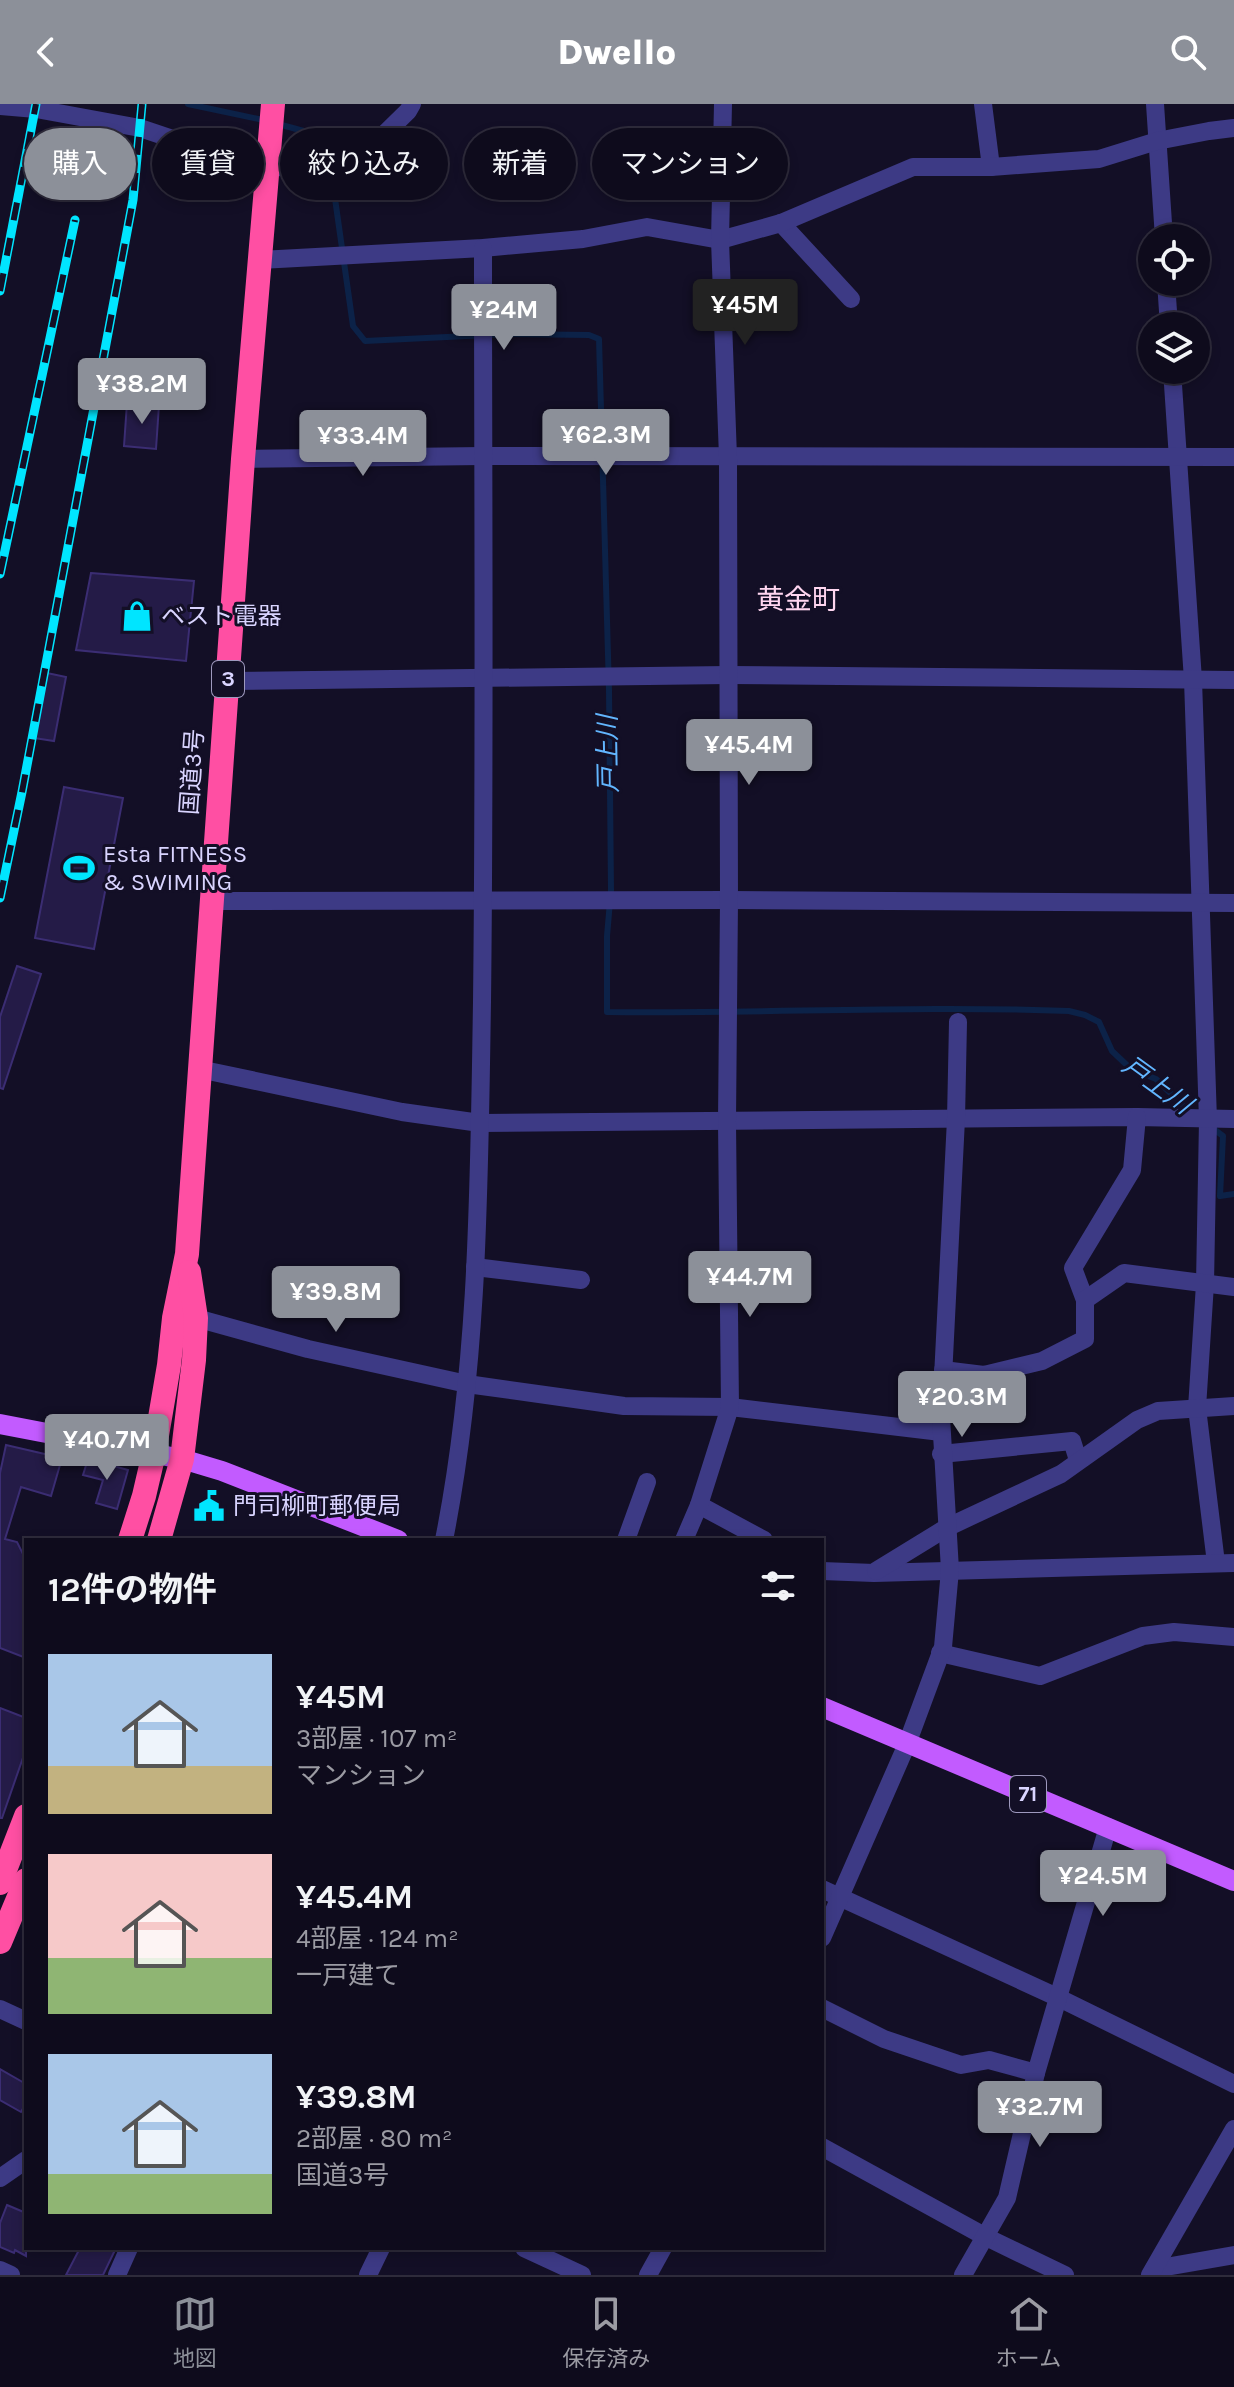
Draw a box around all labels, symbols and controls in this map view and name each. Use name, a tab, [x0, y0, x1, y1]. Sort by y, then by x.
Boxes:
icon: back	[24, 30, 68, 74]
icon: search	[1166, 30, 1210, 74]
text: Dwello	[558, 31, 676, 73]
chip: 購入	[24, 128, 136, 200]
chip: 賃貸	[152, 128, 264, 200]
chip: 絞り込み	[280, 128, 448, 200]
chip: 新着	[464, 128, 576, 200]
chip: マンション	[592, 128, 788, 200]
map controls	[1138, 224, 1210, 384]
button: locate	[1138, 224, 1210, 296]
pin: ¥45M	[698, 279, 792, 347]
pin: ¥24M	[457, 284, 551, 352]
text: ¥45M	[711, 289, 779, 320]
text: ¥24M	[469, 294, 539, 325]
button: layers	[1138, 312, 1210, 384]
pin: ¥38.2M	[77, 358, 207, 426]
text: ¥38.2M	[96, 368, 188, 399]
pin: ¥62.3M	[541, 409, 671, 477]
pin: ¥33.4M	[298, 410, 428, 478]
text: ¥62.3M	[560, 419, 652, 450]
text: ¥33.4M	[317, 420, 409, 451]
district label: 黄金町	[756, 583, 840, 616]
shop icon: ベスト電器	[120, 599, 154, 633]
place label: ベスト電器	[161, 602, 281, 630]
road number: 3	[212, 661, 244, 697]
water label: 戸上川	[592, 712, 624, 793]
pin: ¥45.4M	[684, 719, 814, 787]
street label: 国道3号	[175, 728, 209, 816]
text: ¥45.4M	[704, 729, 794, 760]
place label: Esta FITNESS & SWIMING	[103, 840, 247, 896]
sports icon: Esta FITNESS & SWIMING	[62, 851, 96, 885]
water label: 戸上川	[1116, 1050, 1200, 1122]
pin: ¥44.7M	[685, 1251, 815, 1319]
text: ¥44.7M	[706, 1261, 794, 1292]
pin: ¥39.8M	[271, 1266, 401, 1334]
text: ¥39.8M	[290, 1276, 382, 1307]
pin: ¥20.3M	[897, 1371, 1027, 1439]
text: ¥20.3M	[916, 1381, 1008, 1412]
pin: ¥40.7M	[42, 1414, 172, 1482]
text: ¥40.7M	[63, 1424, 151, 1455]
public building icon: 門司柳町郵便局	[192, 1489, 226, 1523]
place label: 門司柳町郵便局	[233, 1492, 401, 1520]
icon: filters	[756, 1564, 800, 1608]
text: 12件の物件	[48, 1570, 217, 1610]
text: ¥45M	[296, 1677, 386, 1717]
icon: home	[112, 1686, 208, 1782]
text: 3部屋 · 107 m²	[296, 1723, 458, 1754]
text: マンション	[296, 1760, 426, 1791]
road number: 71	[1010, 1776, 1046, 1812]
pin: ¥24.5M	[1038, 1850, 1168, 1918]
text: ¥24.5M	[1058, 1860, 1148, 1891]
text: ¥45.4M	[296, 1877, 413, 1917]
icon: home	[112, 1886, 208, 1982]
text: 4部屋 · 124 m²	[296, 1923, 459, 1954]
text: 一戸建て	[296, 1960, 400, 1991]
text: ¥39.8M	[296, 2077, 417, 2117]
pin: ¥32.7M	[975, 2081, 1105, 2149]
icon: home	[112, 2086, 208, 2182]
text: ¥32.7M	[996, 2091, 1084, 2122]
text: 2部屋 · 80 m²	[296, 2123, 452, 2154]
text: 国道3号	[296, 2160, 389, 2191]
tab: 地図	[173, 2292, 217, 2372]
tab: 保存済み	[562, 2292, 650, 2372]
tab: ホーム	[996, 2292, 1061, 2372]

